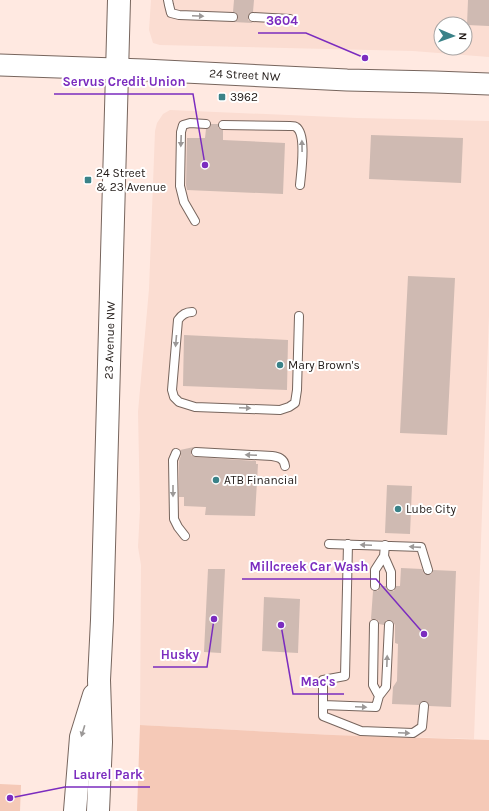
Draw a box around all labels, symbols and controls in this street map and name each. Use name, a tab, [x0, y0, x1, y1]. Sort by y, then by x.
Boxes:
callout: 3604	[258, 8, 306, 33]
one-way arrow	[192, 13, 205, 19]
text: 3604	[266, 13, 298, 28]
north arrow	[433, 16, 473, 56]
text: N	[456, 32, 469, 41]
street label: 24 Street NW	[209, 66, 281, 84]
callout: Servus Credit Union	[54, 69, 193, 94]
text: Servus Credit Union	[62, 74, 186, 89]
place label: 3962	[230, 90, 258, 104]
marker: 3962	[217, 92, 227, 102]
one-way arrow	[178, 135, 184, 148]
one-way arrow	[299, 139, 305, 152]
place label: 24 Street & 23 Avenue	[96, 166, 166, 194]
marker: 24 Street & 23 Avenue	[83, 175, 93, 185]
street label: 23 Avenue NW	[102, 301, 118, 380]
one-way arrow	[172, 335, 179, 347]
place label: Mary Brown's	[288, 358, 360, 372]
marker: Mary Brown's	[275, 360, 285, 370]
one-way arrow	[239, 405, 251, 412]
one-way arrow	[245, 451, 257, 458]
place label: ATB Financial	[224, 473, 297, 487]
marker: ATB Financial	[211, 475, 221, 485]
one-way arrow	[170, 485, 176, 498]
place label: Lube City	[406, 502, 456, 516]
marker: Lube City	[393, 504, 403, 514]
one-way arrow	[359, 542, 372, 548]
one-way arrow	[409, 543, 421, 550]
callout: Millcreek Car Wash	[242, 554, 376, 579]
text: Millcreek Car Wash	[250, 559, 368, 574]
callout: Husky	[153, 642, 207, 667]
text: Husky	[161, 647, 200, 662]
one-way arrow	[384, 655, 391, 667]
callout: Mac's	[293, 669, 344, 694]
text: Mac's	[300, 674, 336, 689]
one-way arrow	[355, 704, 368, 710]
one-way arrow	[80, 725, 86, 737]
one-way arrow	[398, 729, 410, 736]
callout: Laurel Park	[65, 762, 150, 787]
text: Laurel Park	[73, 767, 143, 782]

